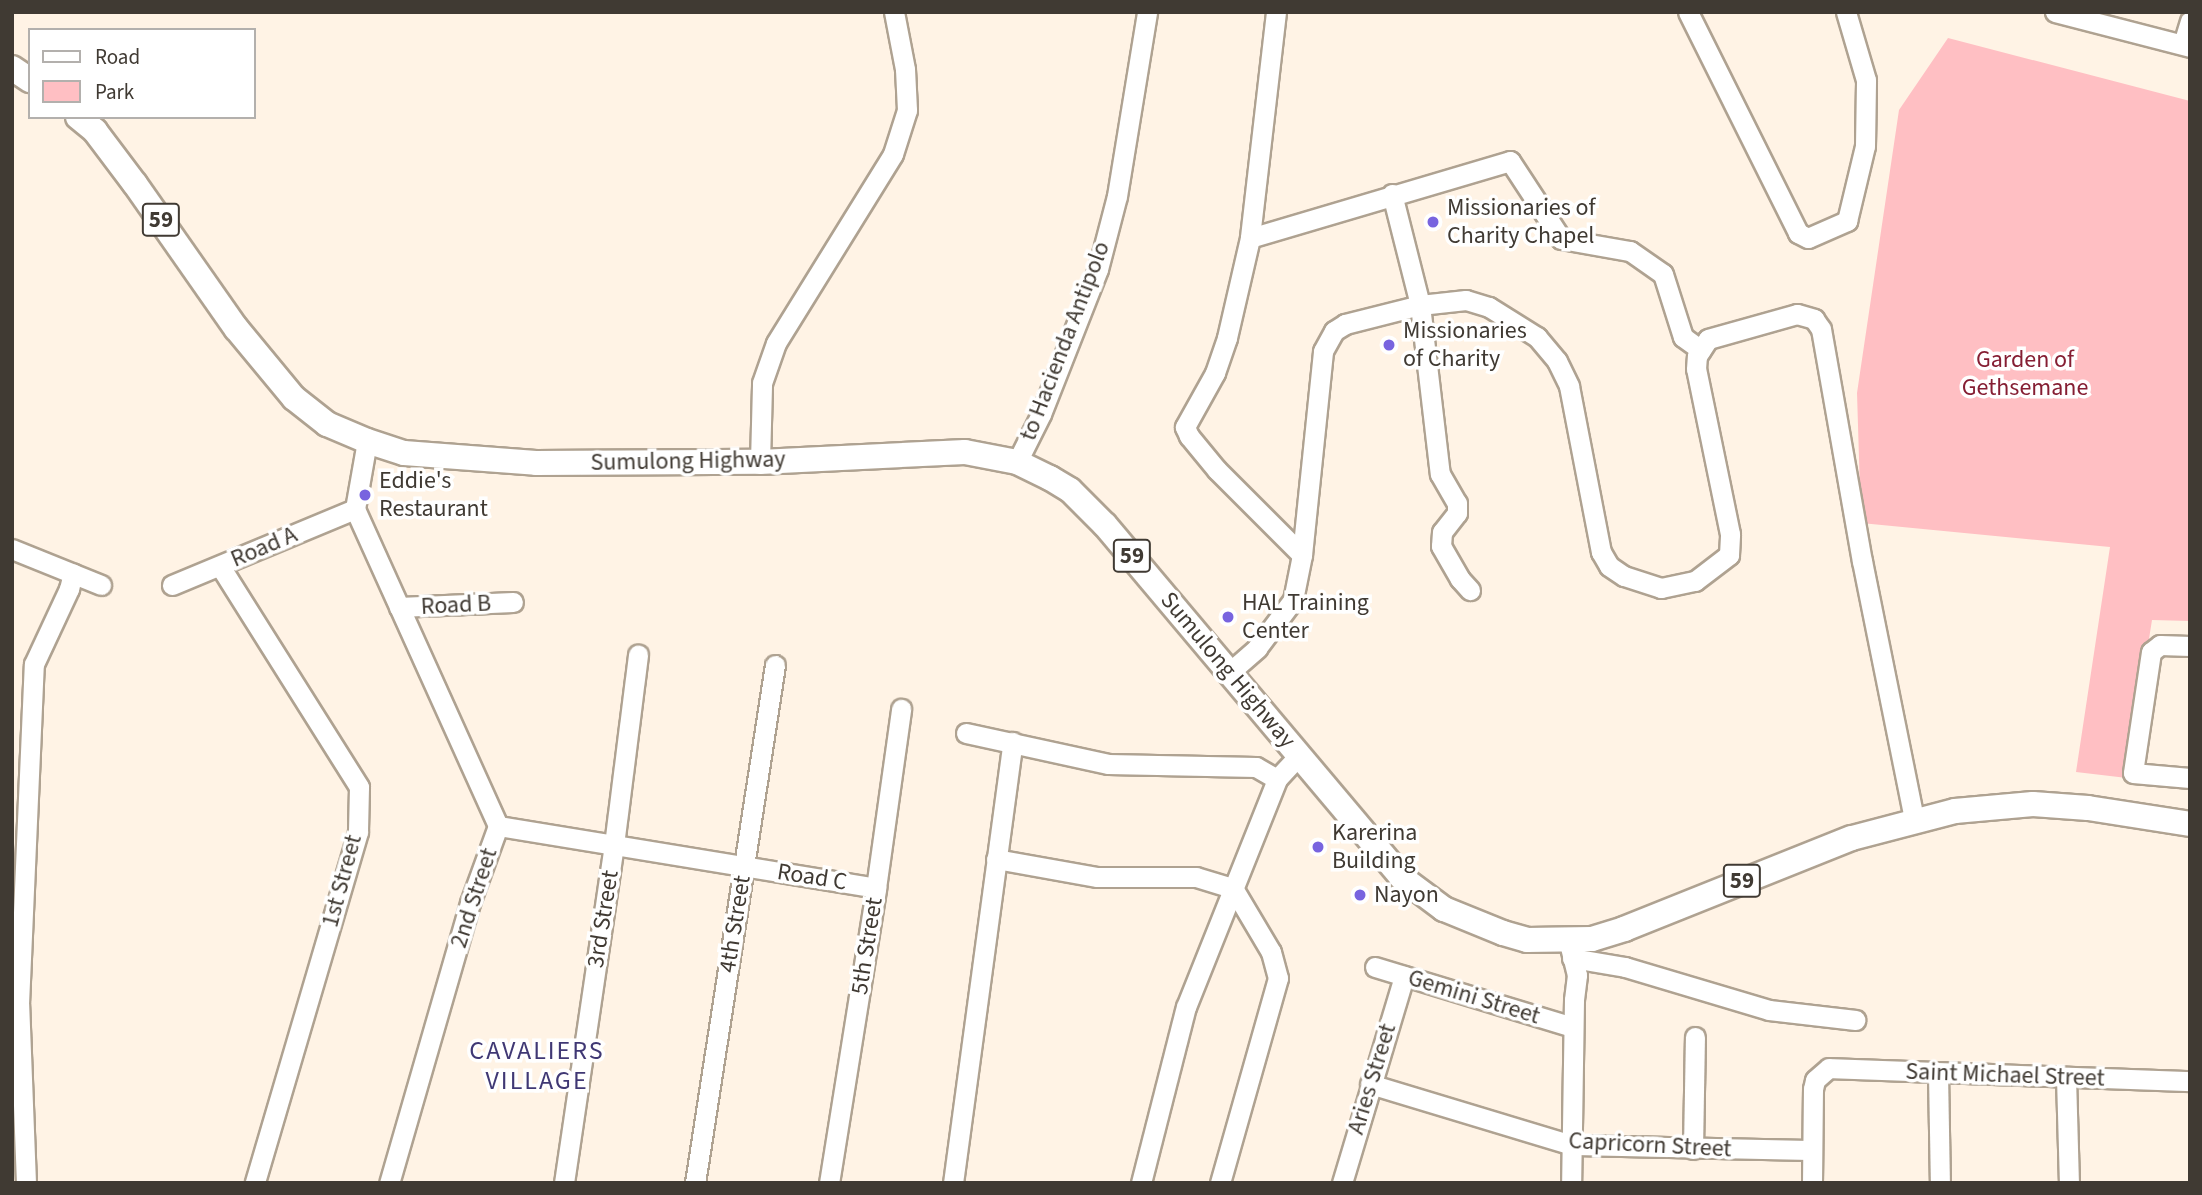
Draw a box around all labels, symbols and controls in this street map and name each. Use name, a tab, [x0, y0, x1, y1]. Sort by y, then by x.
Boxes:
legend	[28, 28, 256, 119]
text: Road	[95, 42, 140, 72]
text: Park	[95, 77, 134, 107]
place label: Missionaries of Charity Chapel	[1447, 194, 1596, 250]
road number: 59	[142, 200, 180, 240]
marker: Missionaries of Charity Chapel	[1425, 214, 1441, 230]
street label: to Hacienda Antipolo	[1014, 237, 1116, 445]
place label: Missionaries of Charity	[1403, 317, 1527, 373]
marker: Missionaries of Charity	[1381, 337, 1397, 353]
park label: Garden of Gethsemane	[1962, 346, 2088, 402]
street label: Sumulong Highway	[590, 445, 786, 477]
place label: Eddie's Restaurant	[379, 467, 488, 523]
marker: Eddie's Restaurant	[357, 487, 373, 503]
street label: Road A	[226, 520, 302, 574]
road number: 59	[1113, 536, 1151, 576]
street label: Sumulong Highway	[1154, 586, 1302, 754]
street label: Road B	[420, 589, 492, 621]
place label: HAL Training Center	[1242, 589, 1369, 645]
marker: HAL Training Center	[1220, 609, 1236, 625]
place label: Karerina Building	[1332, 819, 1417, 875]
street label: 1st Street	[316, 832, 368, 930]
marker: Karerina Building	[1310, 839, 1326, 855]
street label: 2nd Street	[444, 844, 504, 952]
street label: Road C	[775, 857, 849, 897]
road number: 59	[1723, 862, 1761, 900]
street label: 3rd Street	[581, 868, 625, 970]
street label: 4th Street	[713, 873, 757, 975]
place label: Nayon	[1374, 881, 1439, 909]
marker: Nayon	[1352, 887, 1368, 903]
street label: 5th Street	[845, 895, 889, 997]
street label: Gemini Street	[1405, 963, 1543, 1031]
street label: Aries Street	[1342, 1020, 1402, 1138]
district label: CAVALIERS VILLAGE	[470, 1035, 604, 1096]
street label: Saint Michael Street	[1905, 1057, 2105, 1093]
street label: Capricorn Street	[1568, 1126, 1732, 1164]

